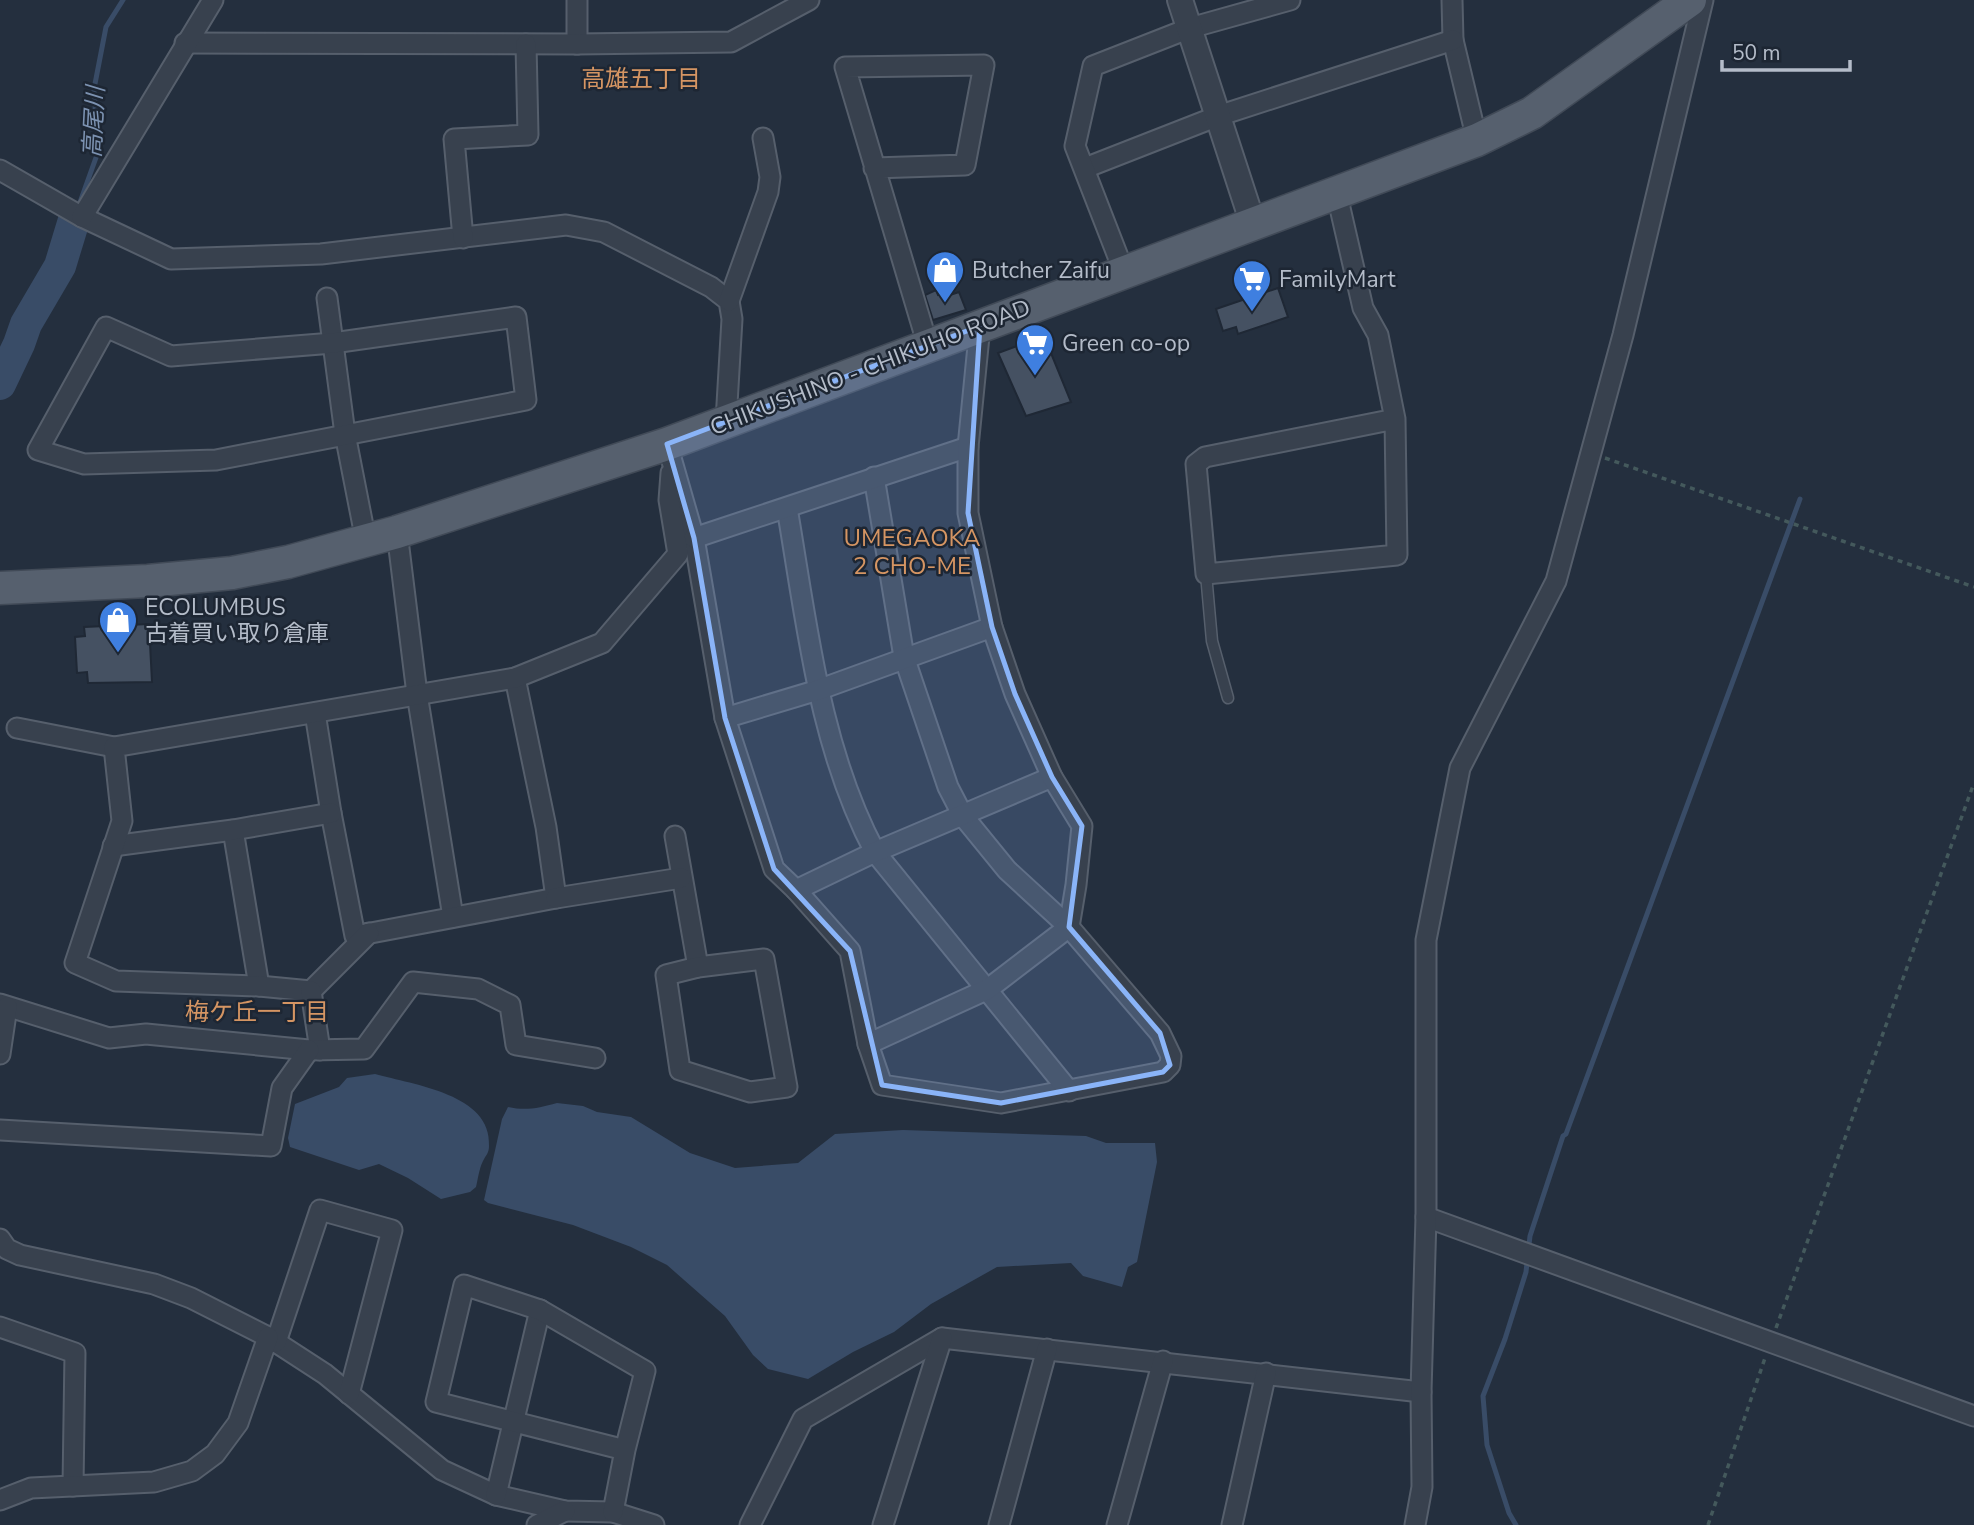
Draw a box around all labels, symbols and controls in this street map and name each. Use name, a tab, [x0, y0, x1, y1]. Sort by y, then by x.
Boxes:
scale bar	[1722, 28, 1850, 72]
text: 50 m	[1732, 39, 1781, 67]
district label: 高雄五丁目	[581, 63, 701, 95]
water label: 高尾川	[76, 82, 112, 159]
shop icon: Butcher Zaifu	[924, 249, 966, 304]
place label: Butcher Zaifu	[972, 255, 1110, 286]
supermarket icon: FamilyMart	[1231, 258, 1273, 313]
place label: FamilyMart	[1279, 264, 1396, 295]
street label: CHIKUSHINO - CHIKUHO ROAD	[706, 292, 1035, 443]
supermarket icon: Green co-op	[1014, 322, 1056, 377]
place label: Green co-op	[1062, 328, 1190, 359]
district label: UMEGAOKA 2 CHO-ME	[844, 522, 981, 582]
place label: ECOLUMBUS 古着買い取り倉庫	[145, 592, 329, 649]
shop icon: ECOLUMBUS 古着買い取り倉庫	[97, 599, 139, 654]
district label: 梅ケ丘一丁目	[185, 996, 329, 1028]

